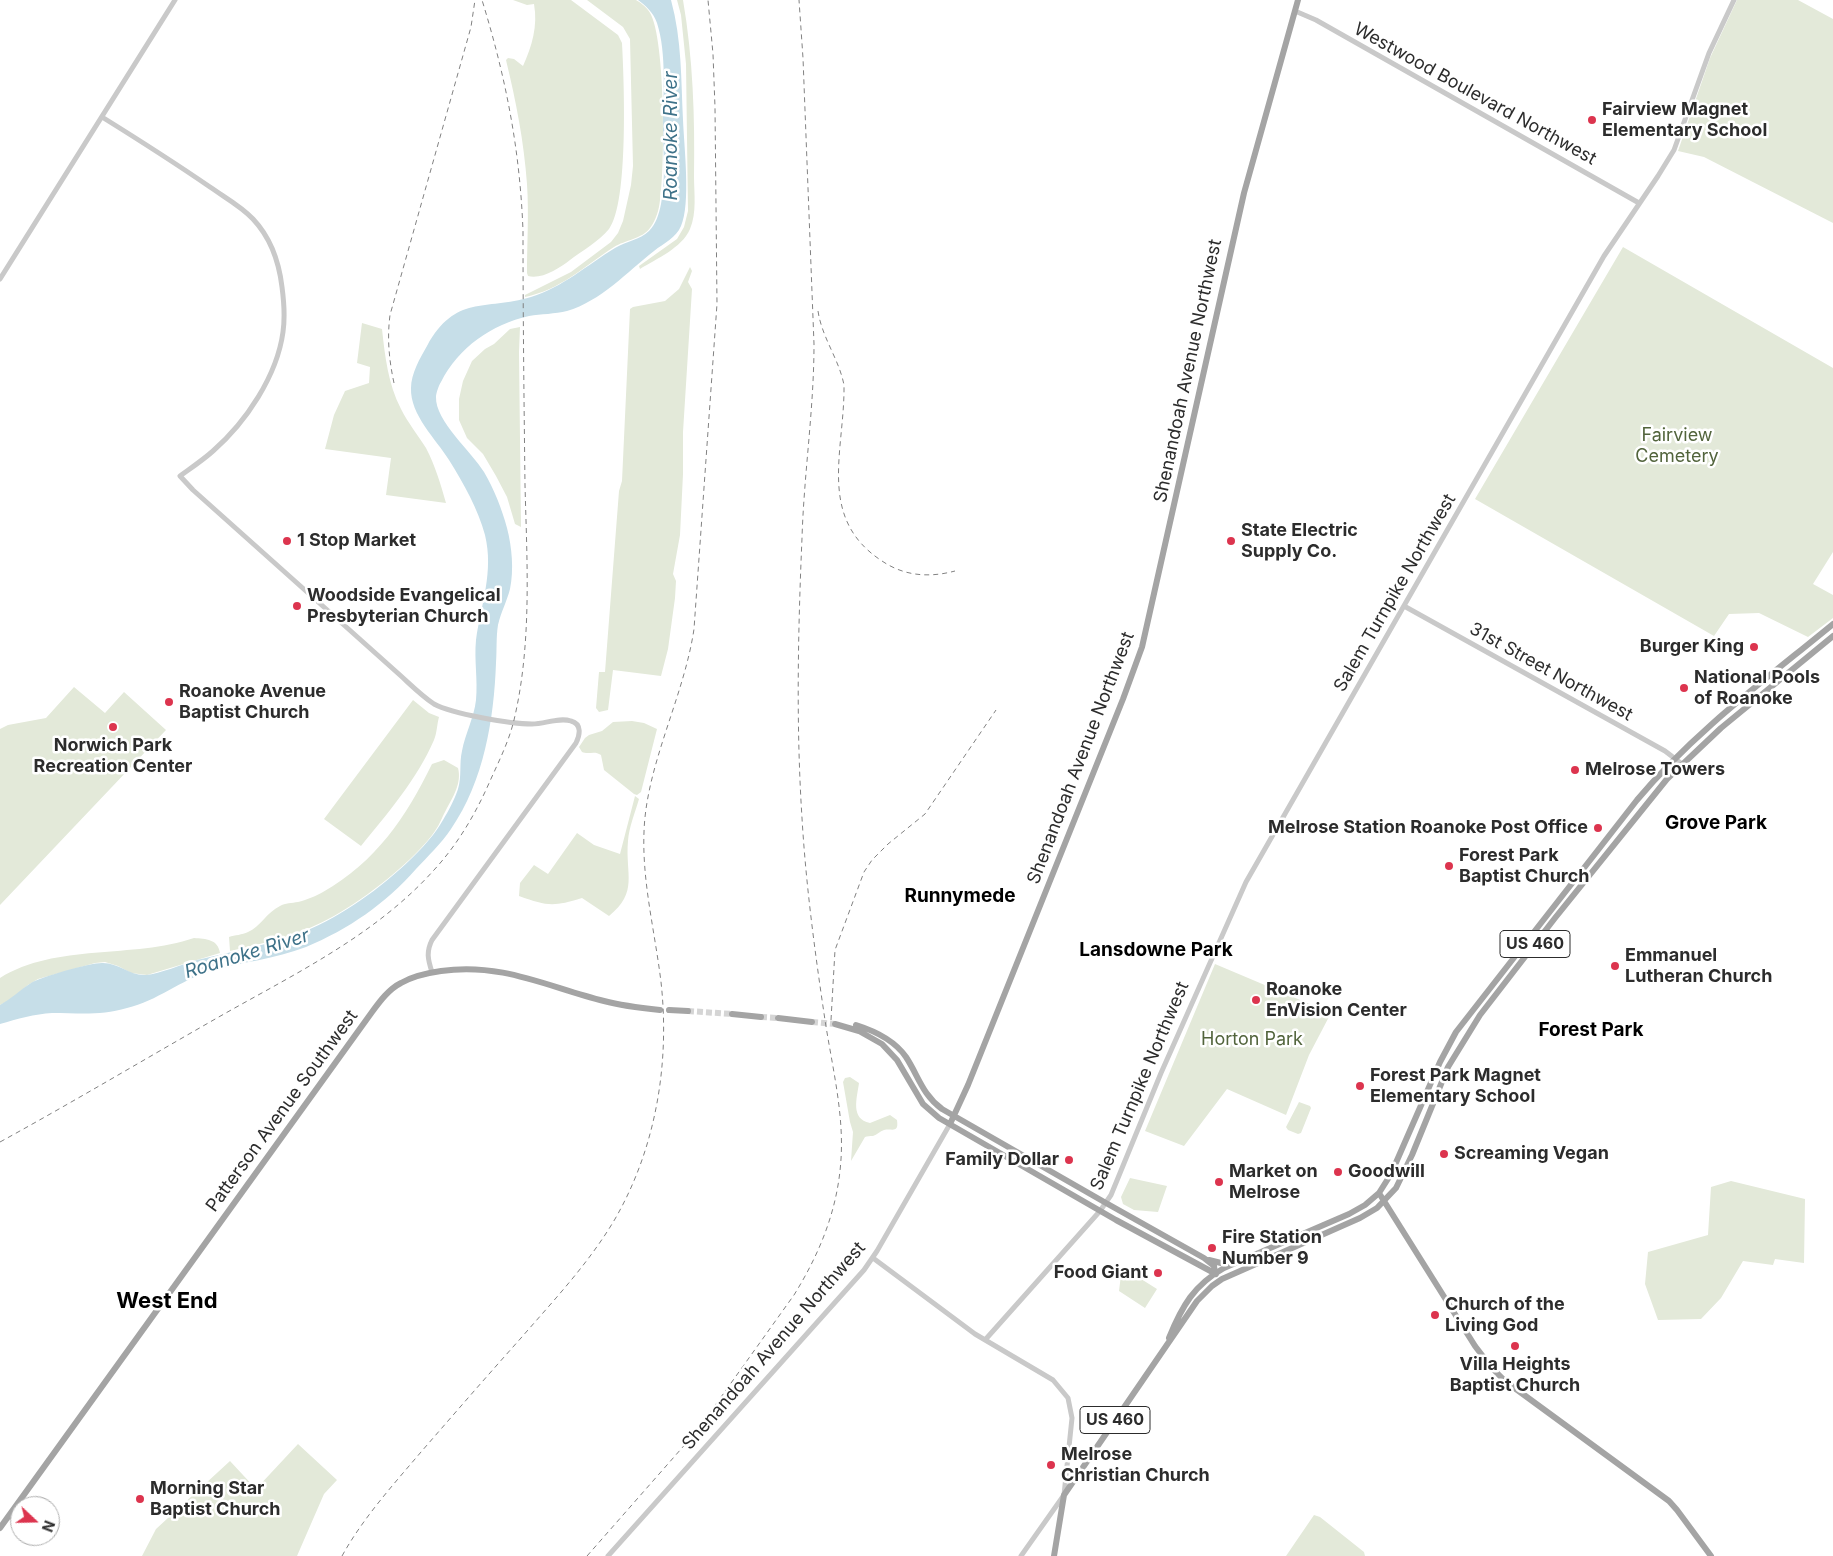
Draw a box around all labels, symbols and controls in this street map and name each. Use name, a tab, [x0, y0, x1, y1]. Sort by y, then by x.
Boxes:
street label: Westwood Boulevard Northwest	[1350, 18, 1600, 170]
water label: Roanoke River	[660, 71, 682, 201]
place label: Fairview Magnet Elementary School	[1602, 99, 1767, 142]
marker: Fairview Magnet Elementary School	[1586, 114, 1598, 126]
street label: Shenandoah Avenue Northwest	[1150, 237, 1226, 505]
park label: Fairview Cemetery	[1635, 425, 1719, 468]
street label: Salem Turnpike Northwest	[1329, 490, 1461, 696]
place label: State Electric Supply Co.	[1241, 520, 1358, 562]
place label: 1 Stop Market	[297, 530, 416, 552]
marker: 1 Stop Market	[281, 535, 293, 547]
marker: State Electric Supply Co.	[1225, 535, 1237, 547]
place label: Woodside Evangelical Presbyterian Church	[307, 585, 501, 628]
marker: Woodside Evangelical Presbyterian Church	[291, 600, 303, 612]
street label: 31st Street Northwest	[1466, 618, 1636, 726]
street label: Shenandoah Avenue Northwest	[1023, 629, 1139, 887]
place label: Burger King	[1640, 636, 1744, 658]
marker: Burger King	[1748, 641, 1760, 653]
place label: National Pools of Roanoke	[1694, 667, 1820, 710]
place label: Roanoke Avenue Baptist Church	[179, 681, 326, 724]
marker: National Pools of Roanoke	[1678, 682, 1690, 694]
marker: Roanoke Avenue Baptist Church	[163, 696, 175, 708]
marker: Norwich Park Recreation Center	[107, 721, 119, 733]
place label: Norwich Park Recreation Center	[34, 735, 192, 778]
place label: Melrose Towers	[1585, 759, 1725, 781]
marker: Melrose Towers	[1569, 764, 1581, 776]
district label: Grove Park	[1665, 812, 1767, 834]
place label: Melrose Station Roanoke Post Office	[1268, 817, 1588, 839]
marker: Melrose Station Roanoke Post Office	[1592, 822, 1604, 834]
place label: Forest Park Baptist Church	[1459, 845, 1590, 888]
marker: Forest Park Baptist Church	[1443, 860, 1455, 872]
district label: Runnymede	[904, 885, 1016, 907]
water label: Roanoke River	[182, 924, 312, 984]
road number: US 460	[1500, 931, 1570, 958]
district label: Lansdowne Park	[1079, 939, 1233, 961]
place label: Emmanuel Lutheran Church	[1625, 945, 1772, 988]
marker: Emmanuel Lutheran Church	[1609, 960, 1621, 972]
street label: Salem Turnpike Northwest	[1086, 978, 1194, 1194]
place label: Roanoke EnVision Center	[1266, 979, 1407, 1022]
marker: Roanoke EnVision Center	[1250, 994, 1262, 1006]
street label: Patterson Avenue Southwest	[202, 1006, 362, 1216]
district label: Forest Park	[1538, 1019, 1644, 1041]
park label: Horton Park	[1201, 1029, 1303, 1051]
place label: Forest Park Magnet Elementary School	[1370, 1065, 1541, 1108]
marker: Forest Park Magnet Elementary School	[1354, 1080, 1366, 1092]
place label: Screaming Vegan	[1454, 1143, 1609, 1165]
marker: Screaming Vegan	[1438, 1148, 1450, 1160]
place label: Family Dollar	[945, 1149, 1059, 1171]
marker: Family Dollar	[1063, 1154, 1075, 1166]
place label: Market on Melrose	[1229, 1161, 1318, 1204]
place label: Goodwill	[1348, 1161, 1425, 1183]
marker: Goodwill	[1332, 1166, 1344, 1178]
marker: Market on Melrose	[1213, 1176, 1225, 1188]
place label: Fire Station Number 9	[1222, 1227, 1322, 1270]
street label: Shenandoah Avenue Northwest	[678, 1238, 870, 1454]
marker: Fire Station Number 9	[1206, 1242, 1218, 1254]
place label: Food Giant	[1054, 1262, 1148, 1284]
marker: Food Giant	[1152, 1267, 1164, 1279]
district label: West End	[116, 1288, 218, 1314]
place label: Church of the Living God	[1445, 1294, 1565, 1336]
marker: Church of the Living God	[1429, 1309, 1441, 1321]
marker: Villa Heights Baptist Church	[1509, 1340, 1521, 1352]
place label: Villa Heights Baptist Church	[1450, 1354, 1580, 1396]
road number: US 460	[1080, 1406, 1150, 1434]
place label: Melrose Christian Church	[1061, 1444, 1210, 1486]
marker: Melrose Christian Church	[1045, 1459, 1057, 1471]
place label: Morning Star Baptist Church	[150, 1478, 281, 1520]
marker: Morning Star Baptist Church	[134, 1493, 146, 1505]
north arrow	[10, 1496, 60, 1546]
text: N	[39, 1518, 58, 1534]

